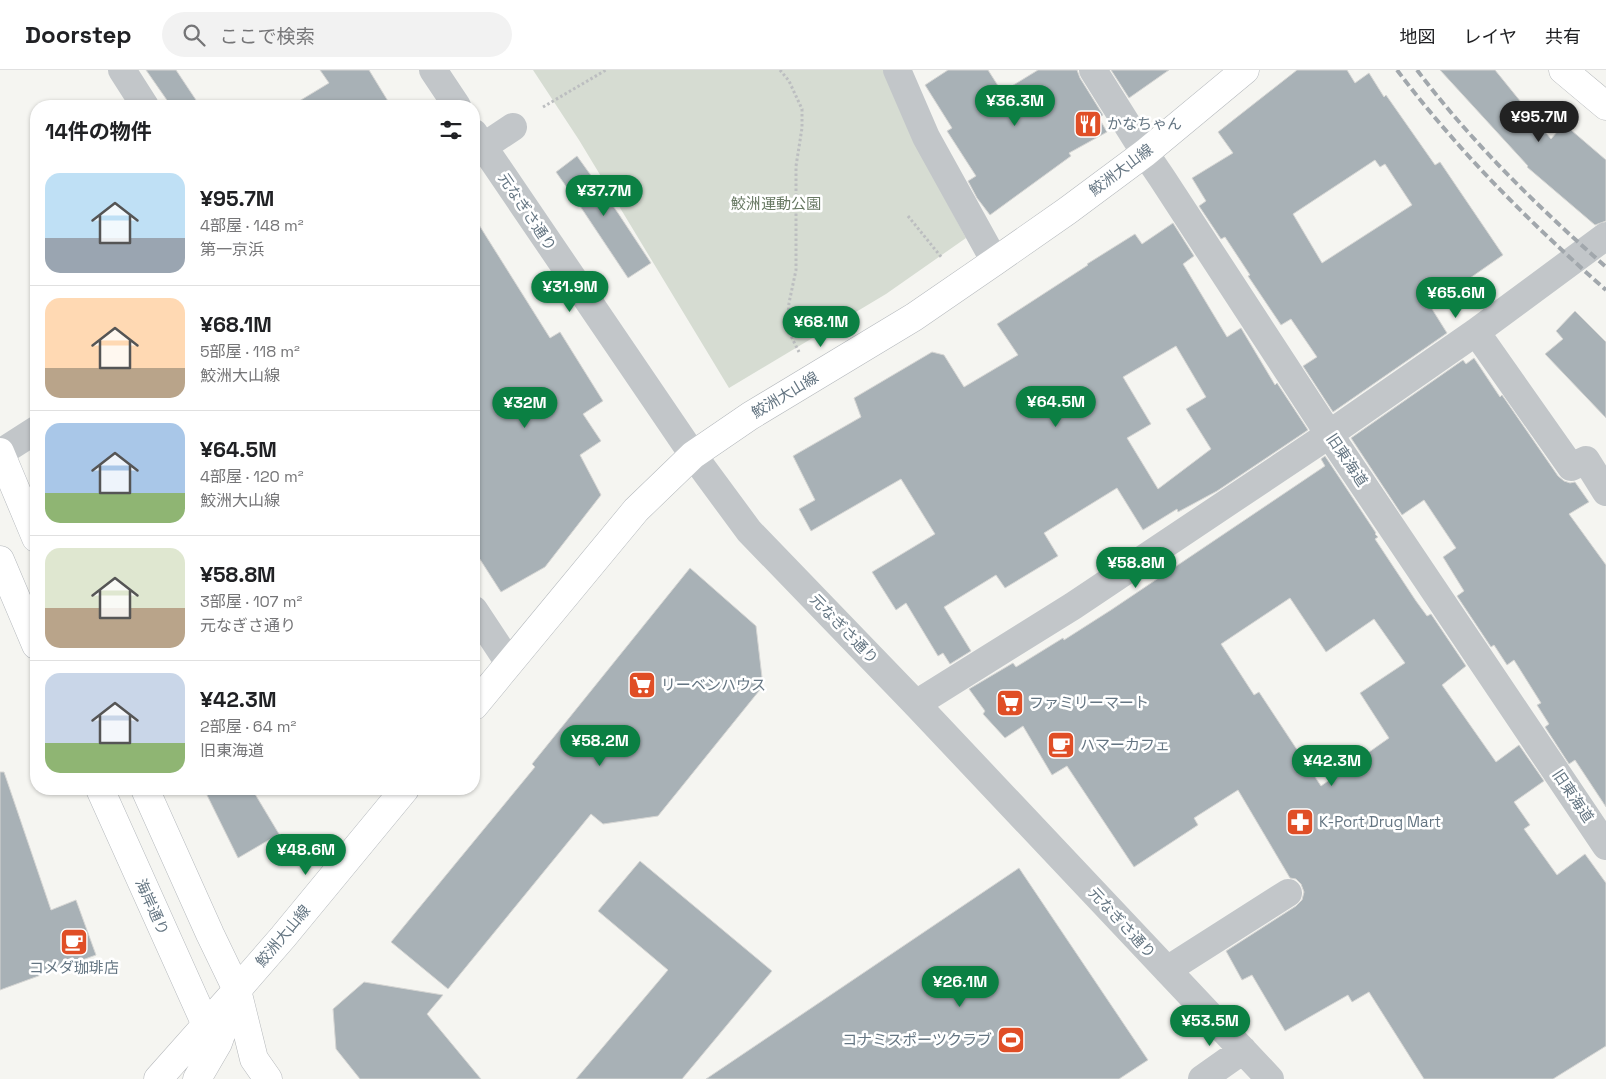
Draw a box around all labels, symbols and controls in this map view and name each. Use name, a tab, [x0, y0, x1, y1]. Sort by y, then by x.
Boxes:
search box	[162, 12, 512, 57]
text: Doorstep	[25, 19, 132, 50]
icon: search	[180, 21, 208, 49]
text: ここで検索	[220, 24, 315, 49]
text: 地図	[1400, 25, 1436, 48]
text: レイヤ	[1464, 25, 1517, 48]
text: 共有	[1545, 25, 1581, 48]
pin: ¥36.3M	[974, 85, 1056, 127]
text: ¥36.3M	[986, 90, 1044, 111]
pin: ¥95.7M	[1498, 100, 1580, 143]
text: ¥95.7M	[1511, 106, 1567, 127]
restaurant icon: かなちゃん	[1073, 109, 1103, 139]
place label: かなちゃん	[1107, 114, 1182, 133]
icon: filters	[437, 116, 465, 144]
text: 14件の物件	[45, 118, 152, 145]
street label: 鮫洲大山線	[1085, 139, 1156, 200]
street label: 元なぎさ通り	[494, 169, 560, 254]
pin: ¥37.7M	[563, 174, 645, 217]
text: ¥37.7M	[577, 180, 631, 201]
text: ¥95.7M	[200, 185, 274, 212]
icon: home	[85, 193, 145, 253]
park label: 鮫洲運動公園	[731, 194, 821, 213]
text: 4部屋 · 148 m²	[200, 215, 304, 236]
text: 第一京浜	[200, 239, 264, 260]
pin: ¥31.9M	[529, 270, 611, 313]
text: ¥31.9M	[542, 276, 598, 297]
pin: ¥65.6M	[1415, 276, 1497, 319]
text: ¥65.6M	[1427, 282, 1485, 303]
pin: ¥68.1M	[780, 306, 862, 348]
text: ¥68.1M	[200, 311, 272, 338]
text: ¥68.1M	[794, 311, 848, 332]
icon: home	[85, 318, 145, 378]
text: 5部屋 · 118 m²	[200, 341, 300, 362]
text: 鮫洲大山線	[200, 365, 280, 386]
street label: 鮫洲大山線	[748, 367, 822, 422]
pin: ¥32M	[495, 386, 555, 429]
pin: ¥64.5M	[1015, 386, 1097, 428]
text: ¥64.5M	[1027, 391, 1085, 412]
text: ¥32M	[503, 392, 547, 413]
street label: 旧東海道	[1323, 430, 1372, 490]
text: ¥64.5M	[200, 436, 277, 463]
icon: home	[85, 443, 145, 503]
text: 4部屋 · 120 m²	[200, 466, 304, 487]
text: 鮫洲大山線	[200, 490, 280, 511]
pin: ¥58.8M	[1095, 546, 1177, 589]
text: ¥58.8M	[1107, 552, 1165, 573]
text: ¥58.8M	[200, 561, 276, 588]
icon: home	[85, 568, 145, 628]
street label: 元なぎさ通り	[806, 590, 882, 668]
text: 3部屋 · 107 m²	[200, 591, 302, 612]
text: 元なぎさ通り	[200, 615, 296, 636]
supermarket icon: リーベンハウス	[627, 670, 657, 700]
place label: リーベンハウス	[661, 675, 766, 694]
text: ¥42.3M	[200, 686, 276, 713]
supermarket icon: ファミリーマート	[995, 688, 1025, 718]
icon: home	[85, 693, 145, 753]
place label: ファミリーマート	[1029, 693, 1149, 712]
text: 2部屋 · 64 m²	[200, 716, 296, 737]
pin: ¥58.2M	[559, 724, 641, 767]
text: ¥58.2M	[571, 730, 629, 751]
cafe icon: ハマーカフェ	[1046, 730, 1076, 760]
place label: ハマーカフェ	[1080, 735, 1170, 754]
text: 旧東海道	[200, 740, 264, 761]
pin: ¥42.3M	[1291, 744, 1373, 787]
text: ¥42.3M	[1303, 750, 1361, 771]
street label: 旧東海道	[1549, 766, 1598, 826]
pharmacy icon: K-Port Drug Mart	[1285, 807, 1315, 837]
place label: K-Port Drug Mart	[1319, 812, 1441, 831]
pin: ¥48.6M	[265, 834, 347, 876]
text: ¥48.6M	[277, 839, 335, 860]
street label: 海岸通り	[132, 876, 173, 938]
street label: 元なぎさ通り	[1085, 883, 1160, 962]
street label: 鮫洲大山線	[251, 901, 314, 971]
cafe icon: コメダ珈琲店	[59, 927, 89, 957]
place label: コメダ珈琲店	[29, 958, 119, 977]
pin: ¥26.1M	[919, 966, 1001, 1008]
text: ¥26.1M	[933, 971, 987, 992]
pin: ¥53.5M	[1169, 1004, 1251, 1047]
text: ¥53.5M	[1181, 1010, 1239, 1031]
sports icon: コナミスポーツクラブ	[996, 1025, 1026, 1055]
place label: コナミスポーツクラブ	[842, 1030, 992, 1049]

